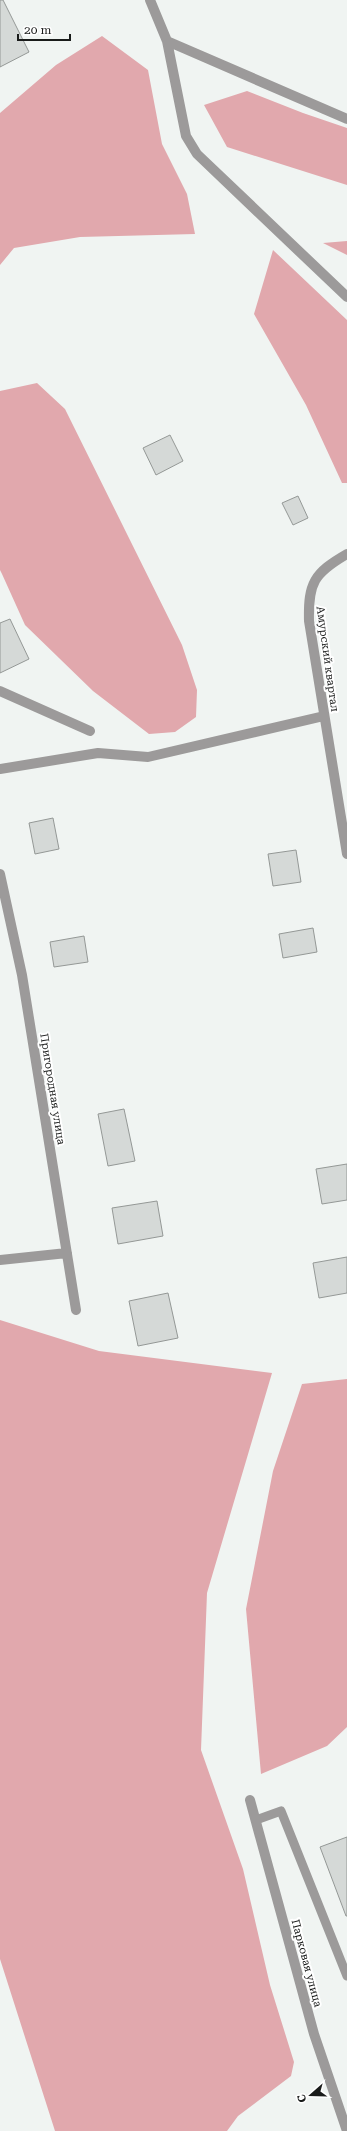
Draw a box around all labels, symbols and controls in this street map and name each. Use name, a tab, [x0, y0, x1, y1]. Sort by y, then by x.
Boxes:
scale bar	[18, 16, 70, 42]
text: 20 m	[24, 23, 51, 37]
street label: Амурский квартал	[314, 605, 341, 713]
street label: Пригородная улица	[37, 1033, 68, 1146]
street label: Парковая улица	[289, 1918, 324, 2008]
north arrow	[291, 2075, 331, 2115]
text: С	[295, 2092, 309, 2104]

